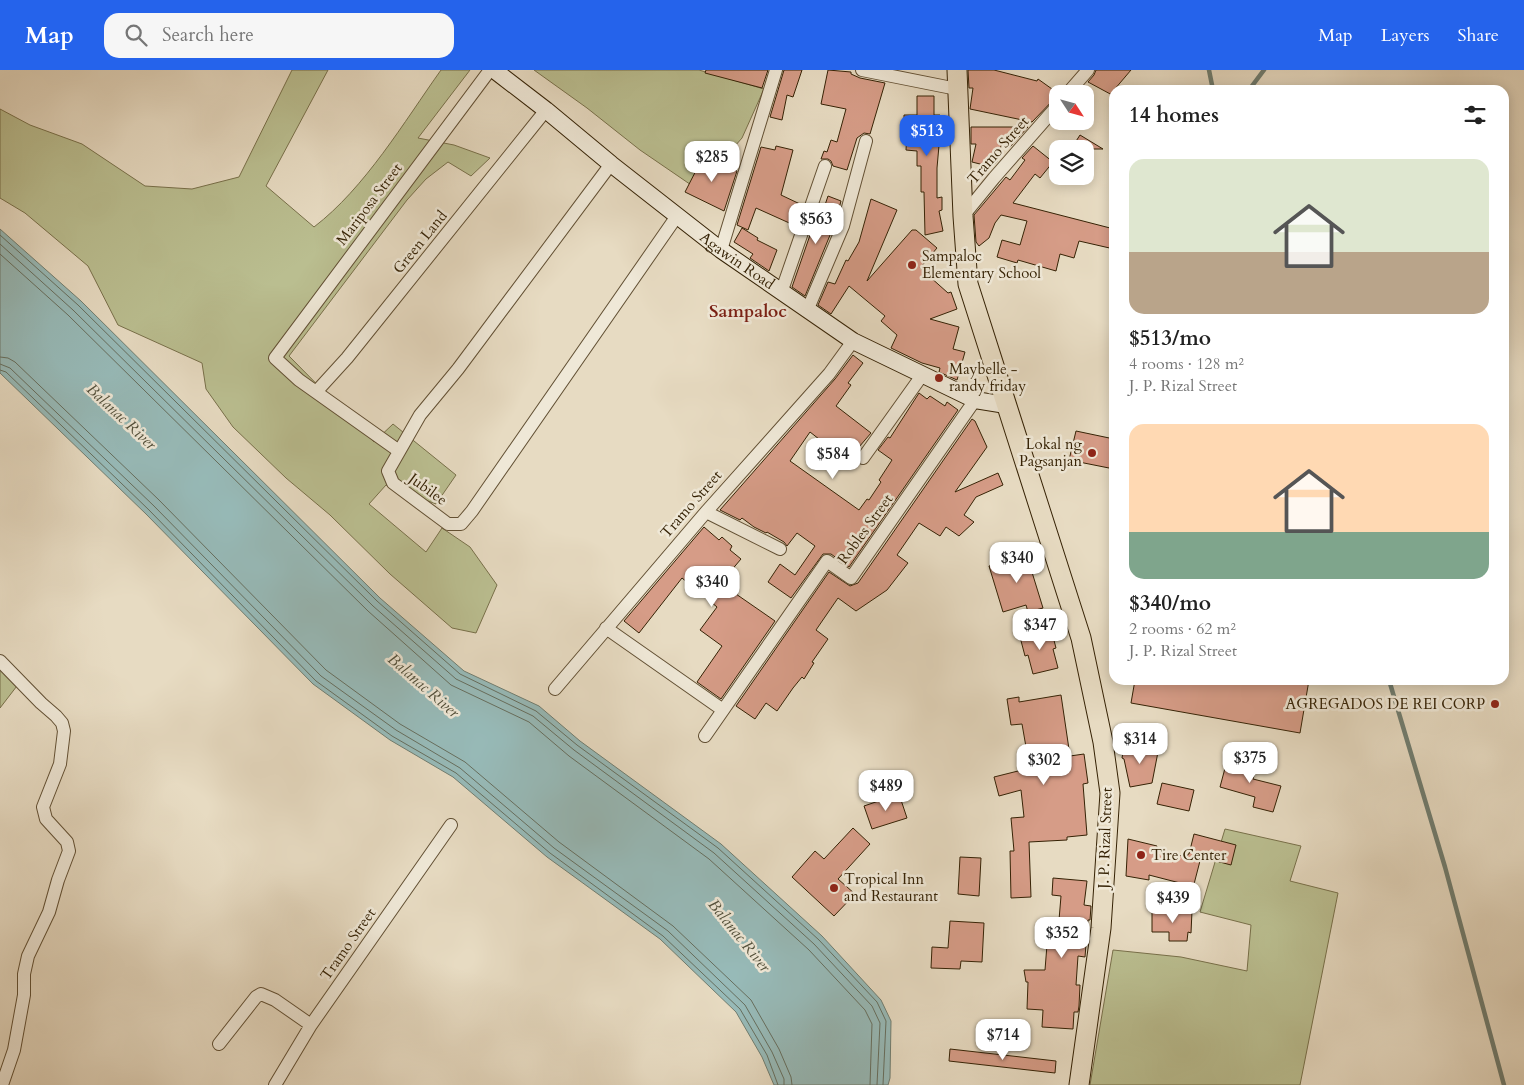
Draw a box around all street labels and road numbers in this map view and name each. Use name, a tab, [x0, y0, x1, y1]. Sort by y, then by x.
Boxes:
street label: Tramo Street	[963, 112, 1033, 188]
street label: Mariposa Street	[332, 159, 407, 249]
street label: Green Land	[388, 206, 452, 278]
street label: Agawin Road	[696, 227, 779, 294]
street label: Tramo Street	[656, 466, 726, 542]
street label: Jubilee	[403, 467, 451, 510]
street label: Robles Street	[833, 490, 897, 568]
street label: J. P. Rizal Street	[1093, 787, 1117, 891]
street label: Tramo Street	[316, 904, 380, 984]

